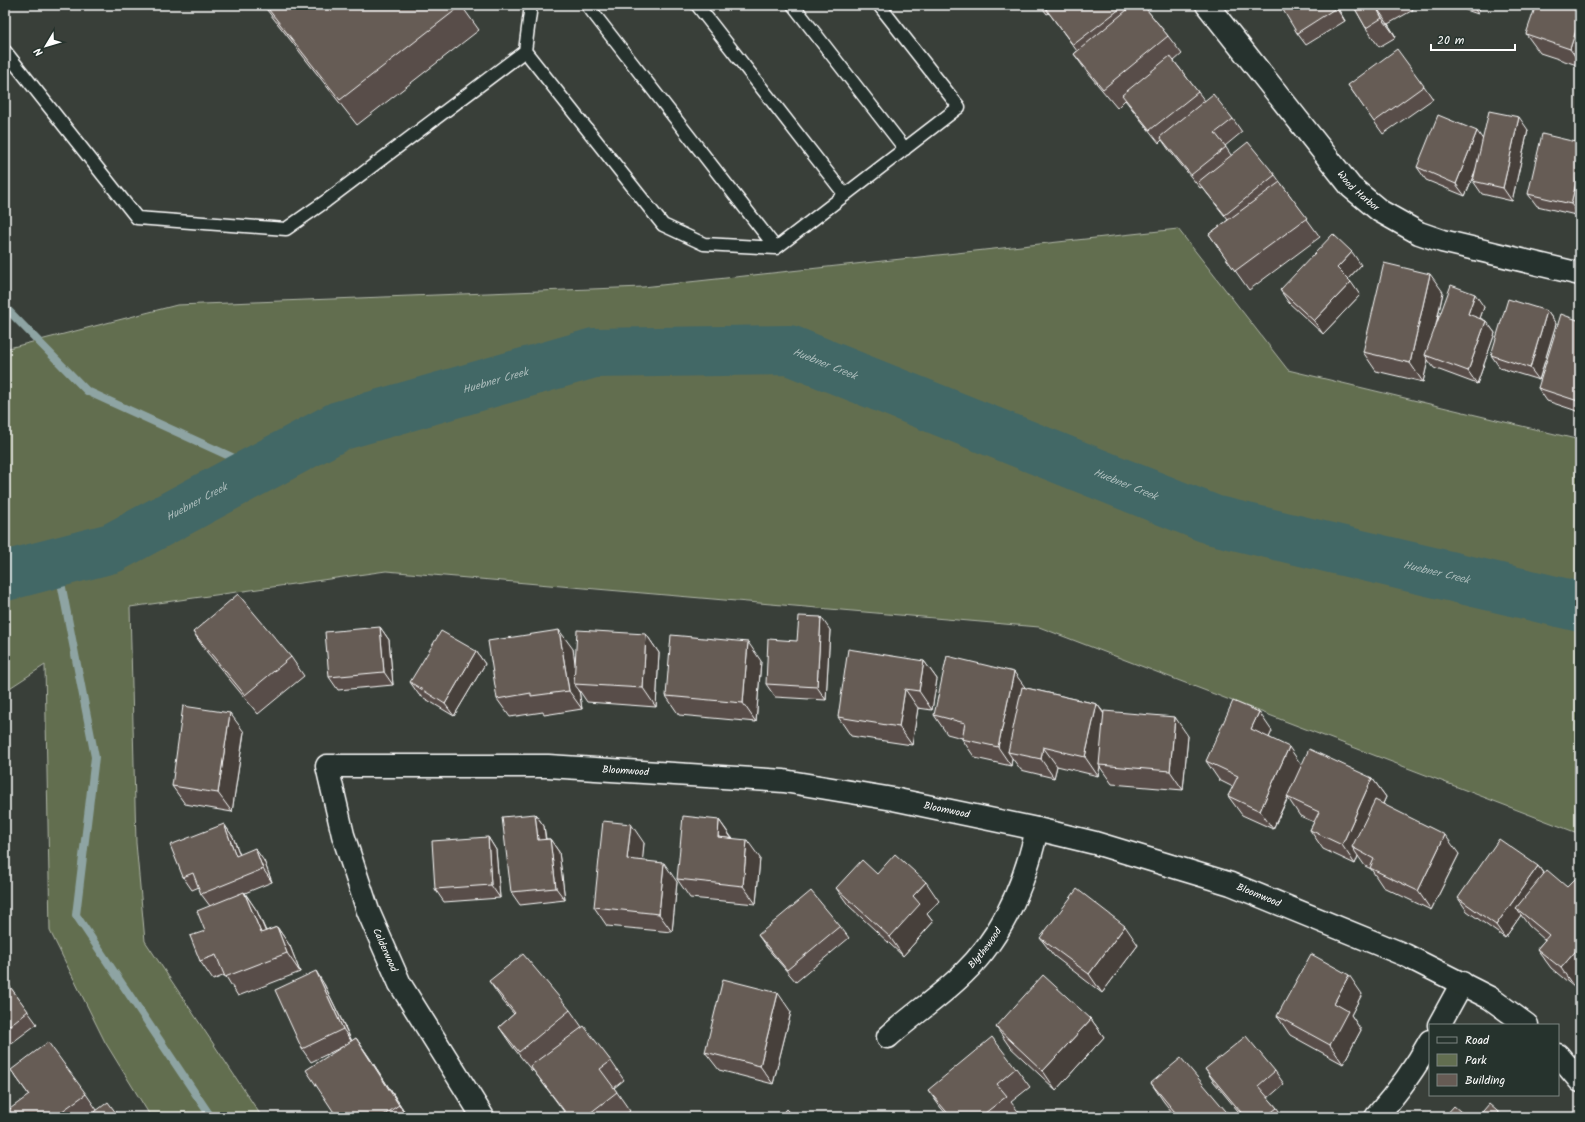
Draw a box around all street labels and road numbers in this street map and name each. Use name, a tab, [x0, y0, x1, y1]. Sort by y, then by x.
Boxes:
street label: Wood Harbor	[1333, 167, 1383, 216]
street label: Bloomwood	[602, 761, 650, 780]
street label: Bloomwood	[922, 798, 972, 823]
street label: Bloomwood	[1234, 879, 1284, 912]
street label: Blythewood	[964, 924, 1006, 972]
street label: Calderwood	[368, 925, 402, 976]

